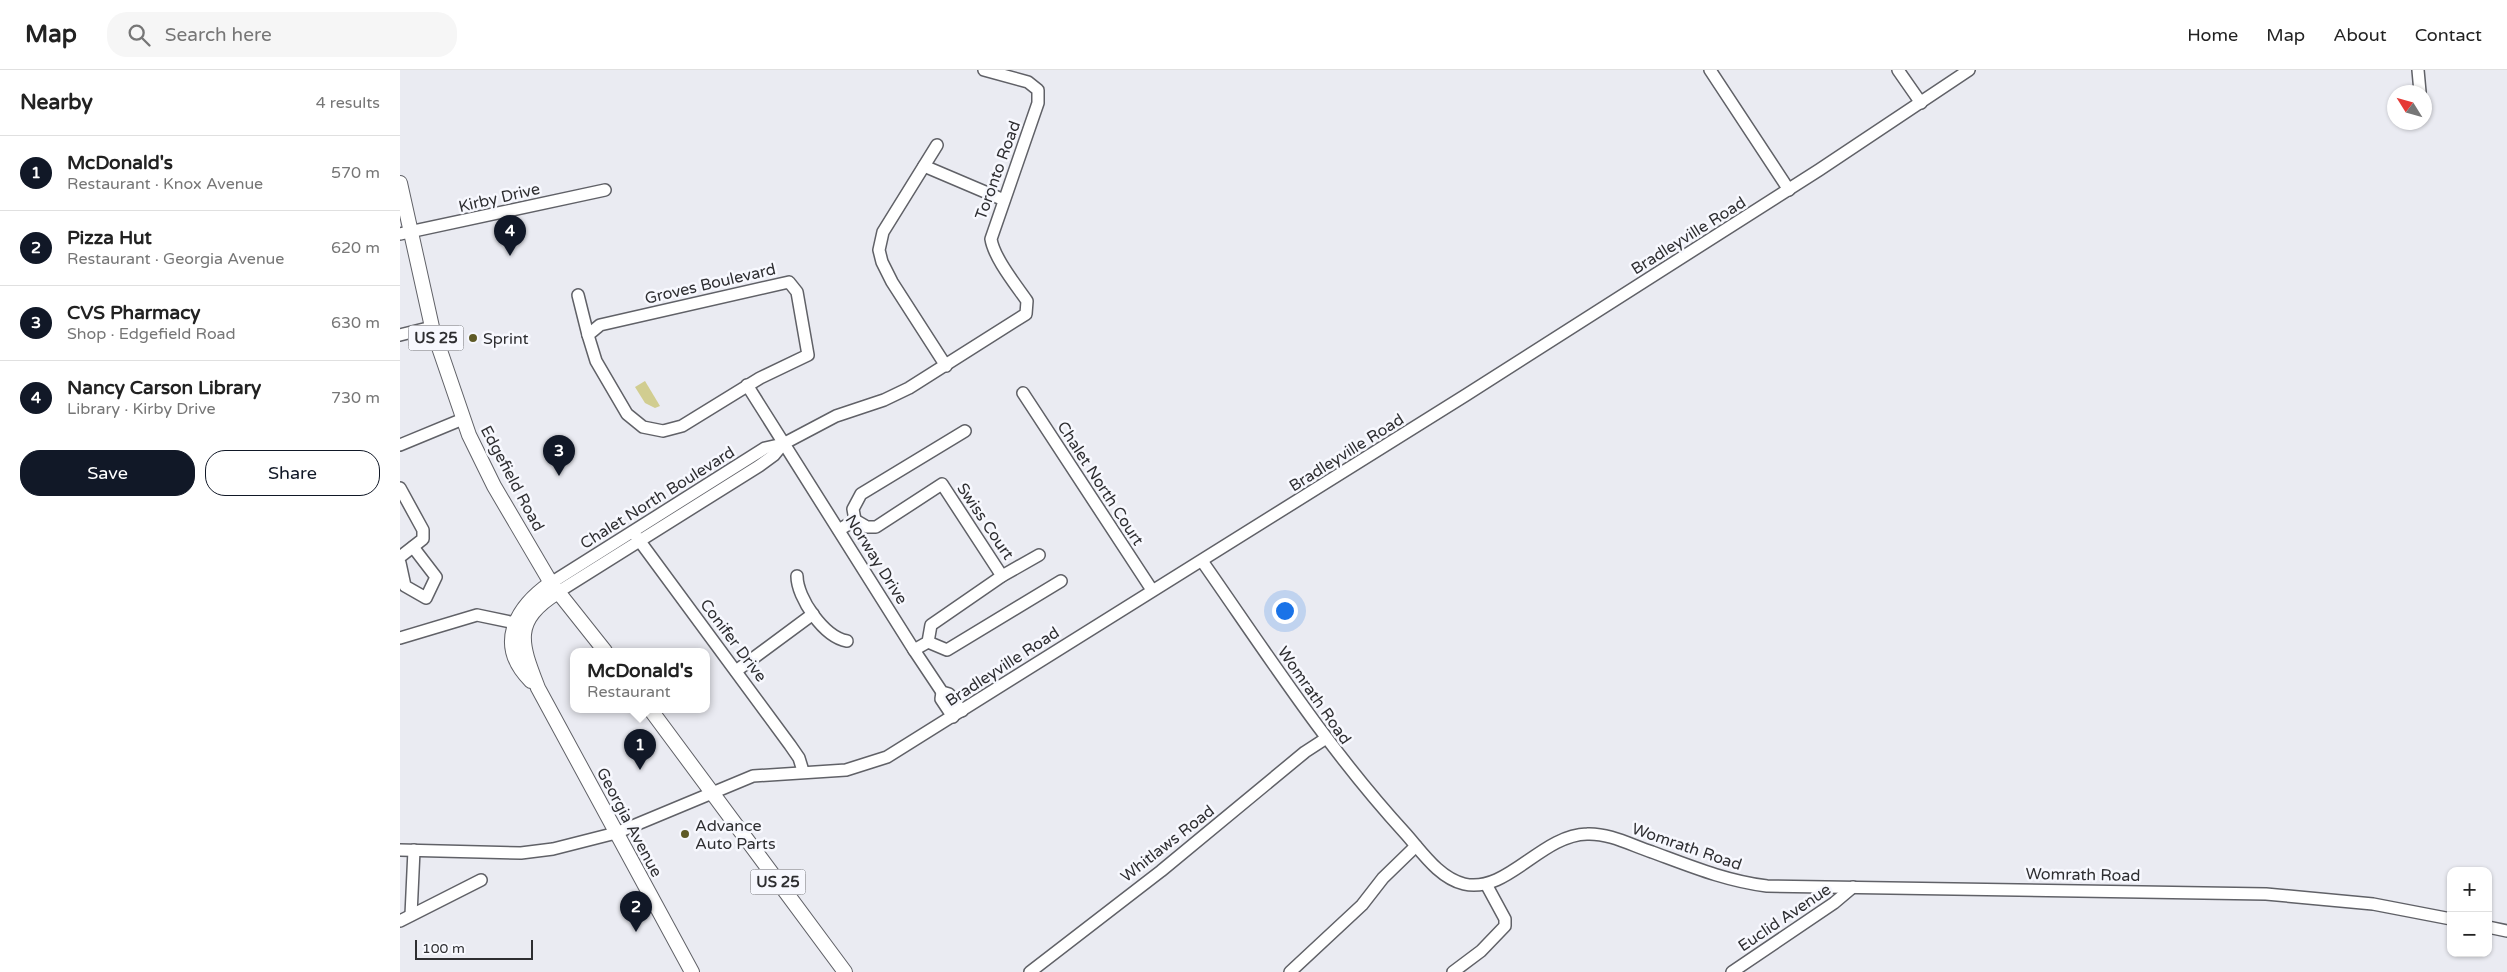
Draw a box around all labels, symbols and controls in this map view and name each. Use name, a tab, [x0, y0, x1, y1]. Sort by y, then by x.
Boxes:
search box	[107, 12, 457, 57]
text: Map	[25, 20, 77, 49]
icon: search	[125, 21, 153, 49]
text: Search here	[165, 24, 272, 46]
text: Home	[2187, 24, 2238, 46]
text: Map	[2266, 24, 2305, 46]
text: About	[2333, 24, 2387, 46]
text: Contact	[2415, 24, 2482, 46]
north arrow	[2387, 85, 2432, 130]
text: Nearby	[20, 90, 93, 115]
text: 4 results	[316, 93, 380, 113]
street label: Toronto Road	[971, 118, 1025, 222]
text: McDonald's	[67, 152, 173, 174]
text: 1	[31, 163, 41, 183]
text: 570 m	[331, 163, 380, 183]
text: Restaurant · Knox Avenue	[67, 174, 263, 194]
street label: Kirby Drive	[457, 179, 542, 217]
street label: Bradleyville Road	[1627, 192, 1750, 279]
pin: 4	[494, 215, 526, 256]
text: Pizza Hut	[67, 227, 152, 249]
text: 2	[31, 238, 41, 258]
text: 620 m	[331, 238, 380, 258]
text: Restaurant · Georgia Avenue	[67, 249, 284, 269]
street label: Groves Boulevard	[643, 259, 778, 309]
text: CVS Pharmacy	[67, 302, 201, 324]
text: 3	[31, 313, 41, 333]
text: 630 m	[331, 313, 380, 333]
text: Shop · Edgefield Road	[67, 324, 236, 344]
road number: US 25	[408, 326, 464, 350]
place label: Sprint	[483, 329, 529, 349]
marker: Sprint	[467, 332, 479, 344]
text: Nancy Carson Library	[67, 377, 261, 399]
text: 4	[31, 388, 41, 408]
text: 730 m	[331, 388, 380, 408]
text: Library · Kirby Drive	[67, 399, 216, 419]
street label: Bradleyville Road	[1285, 409, 1408, 496]
street label: Chalet North Court	[1052, 418, 1148, 549]
street label: Edgefield Road	[476, 422, 548, 535]
pin: 3	[543, 435, 575, 476]
street label: Chalet North Boulevard	[577, 442, 739, 554]
button: Save	[20, 450, 195, 496]
button: Share	[205, 450, 380, 496]
street label: Swiss Court	[952, 479, 1018, 564]
street label: Norway Drive	[841, 511, 912, 608]
street label: Conifer Drive	[696, 595, 771, 686]
your location	[1272, 598, 1298, 624]
street label: Bradleyville Road	[942, 623, 1063, 711]
street label: Womrath Road	[1273, 643, 1355, 748]
popup	[570, 648, 710, 713]
text: McDonald's	[587, 660, 693, 682]
text: Restaurant	[587, 682, 671, 702]
pin: 1	[624, 729, 656, 770]
street label: Georgia Avenue	[592, 764, 666, 881]
street label: Whitlaws Road	[1117, 801, 1219, 887]
place label: Advance Auto Parts	[695, 816, 776, 854]
street label: Womrath Road	[1629, 819, 1744, 875]
marker: Advance Auto Parts	[679, 828, 691, 840]
street label: Womrath Road	[2025, 864, 2141, 886]
map controls	[2447, 867, 2492, 957]
button: +	[2447, 867, 2492, 912]
road number: US 25	[750, 870, 806, 894]
street label: Euclid Avenue	[1734, 879, 1835, 956]
pin: 2	[620, 891, 652, 932]
button: −	[2447, 912, 2492, 957]
scale bar	[415, 937, 532, 960]
text: 100 m	[422, 940, 465, 957]

